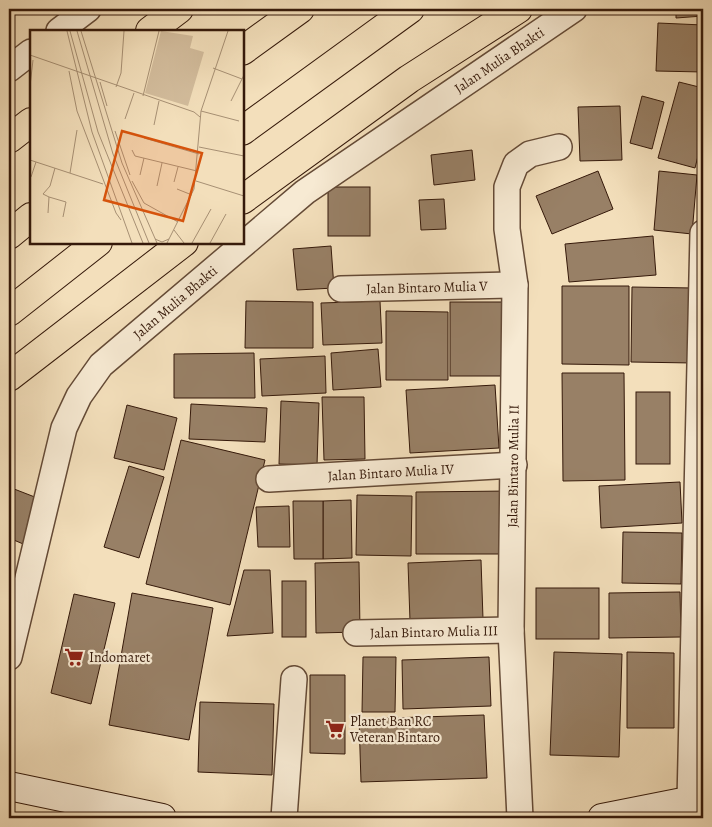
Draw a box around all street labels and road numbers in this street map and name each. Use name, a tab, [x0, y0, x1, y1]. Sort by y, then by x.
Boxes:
street label: Jalan Mulia Bhakti	[451, 23, 548, 98]
street label: Jalan Mulia Bhakti	[129, 261, 222, 344]
street label: Jalan Bintaro Mulia V	[366, 277, 488, 298]
street label: Jalan Bintaro Mulia II	[503, 405, 524, 528]
street label: Jalan Bintaro Mulia IV	[327, 459, 455, 486]
street label: Jalan Bintaro Mulia III	[370, 621, 498, 643]

